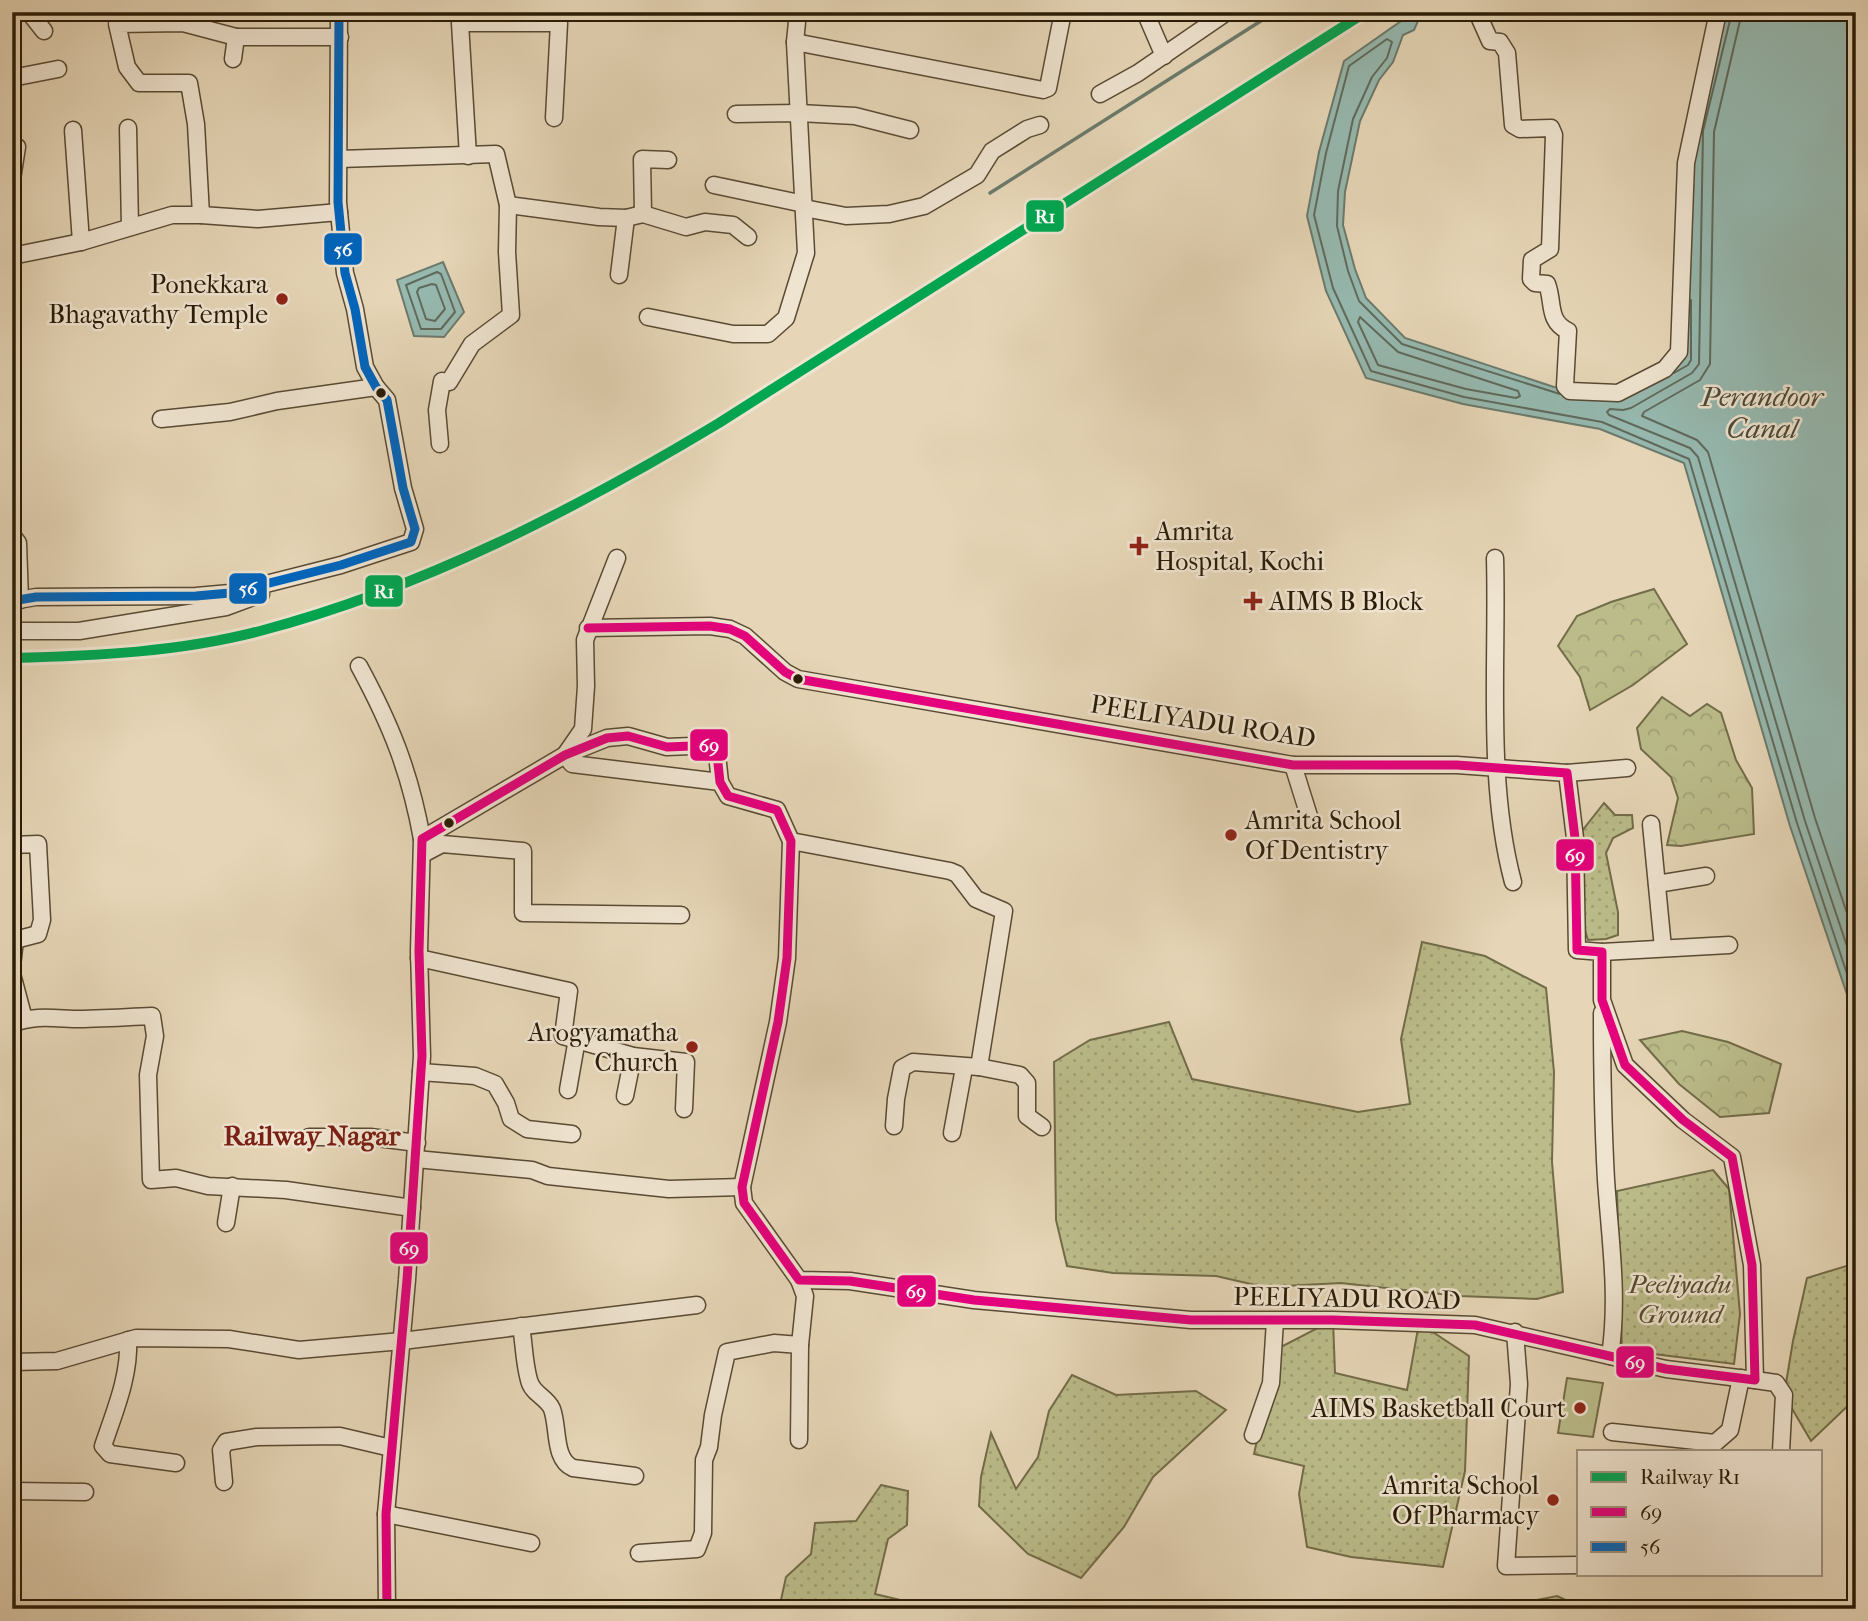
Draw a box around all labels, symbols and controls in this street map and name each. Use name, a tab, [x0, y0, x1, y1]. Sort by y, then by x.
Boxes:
line badge: R1	[1025, 199, 1065, 233]
text: R1	[1035, 206, 1055, 228]
line badge: 56	[323, 232, 363, 266]
text: 56	[334, 239, 353, 261]
place label: Ponekkara Bhagavathy Temple	[48, 269, 269, 330]
marker: Ponekkara Bhagavathy Temple	[274, 291, 290, 307]
water label: Perandoor Canal	[1699, 380, 1826, 445]
unlabelled marker	[374, 386, 388, 400]
place label: Amrita Hospital, Kochi	[1154, 516, 1325, 577]
marker: Amrita Hospital, Kochi	[1129, 536, 1149, 556]
line badge: 56	[228, 572, 268, 605]
line badge: R1	[364, 574, 404, 608]
text: 56	[239, 578, 258, 600]
text: R1	[374, 581, 394, 603]
place label: AIMS B Block	[1268, 586, 1424, 617]
marker: AIMS B Block	[1243, 591, 1263, 611]
unlabelled marker	[791, 672, 805, 686]
street label: PEELIYADU ROAD	[1088, 688, 1318, 755]
line badge: 69	[689, 728, 729, 762]
text: 69	[699, 735, 719, 757]
place label: Amrita School Of Dentistry	[1244, 805, 1402, 866]
unlabelled marker	[442, 816, 456, 830]
marker: Amrita School Of Dentistry	[1223, 827, 1239, 843]
line badge: 69	[1555, 838, 1595, 872]
text: 69	[1565, 845, 1585, 867]
place label: Arogyamatha Church	[527, 1017, 679, 1078]
marker: Arogyamatha Church	[684, 1039, 700, 1055]
district label: Railway Nagar	[224, 1119, 401, 1152]
line badge: 69	[389, 1231, 429, 1265]
text: 69	[399, 1238, 419, 1260]
park label: Peeliyadu Ground	[1627, 1269, 1732, 1330]
line badge: 69	[896, 1274, 937, 1308]
text: 69	[906, 1281, 926, 1303]
street label: PEELIYADU ROAD	[1233, 1281, 1461, 1316]
line badge: 69	[1615, 1345, 1655, 1379]
text: 69	[1625, 1352, 1645, 1374]
place label: AIMS Basketball Court	[1310, 1393, 1567, 1424]
marker: AIMS Basketball Court	[1572, 1400, 1588, 1416]
legend	[1577, 1450, 1822, 1576]
text: Railway R1	[1640, 1465, 1740, 1489]
place label: Amrita School Of Pharmacy	[1381, 1470, 1540, 1531]
marker: Amrita School Of Pharmacy	[1545, 1492, 1561, 1508]
text: 69	[1640, 1501, 1662, 1525]
text: 56	[1640, 1535, 1661, 1559]

